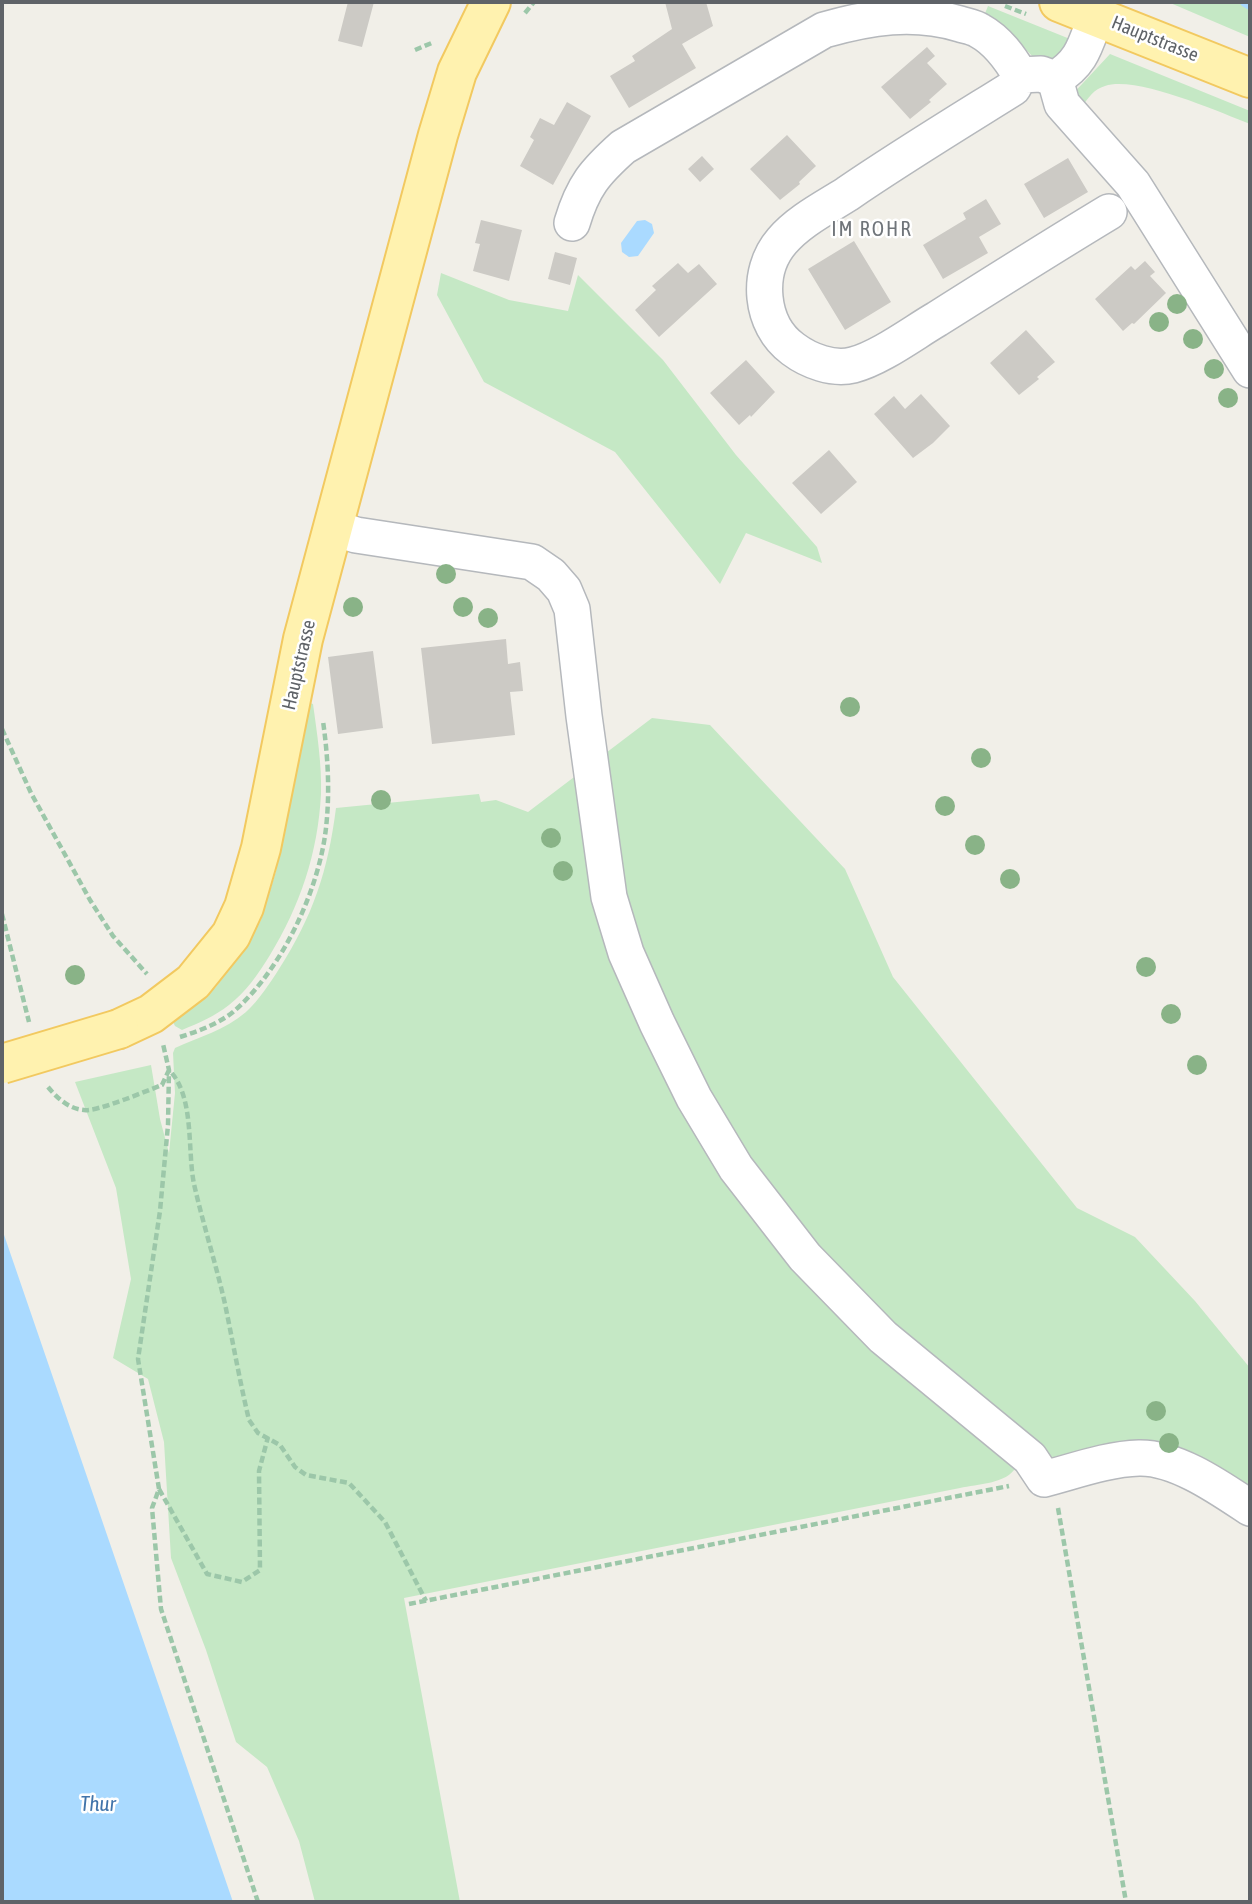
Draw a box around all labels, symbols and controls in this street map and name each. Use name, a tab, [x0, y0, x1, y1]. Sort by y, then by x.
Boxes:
street label: Hauptstrasse	[1108, 11, 1202, 67]
district label: IM ROHR	[832, 216, 912, 242]
street label: Hauptstrasse	[278, 618, 320, 712]
water label: Thur	[80, 1791, 116, 1817]

